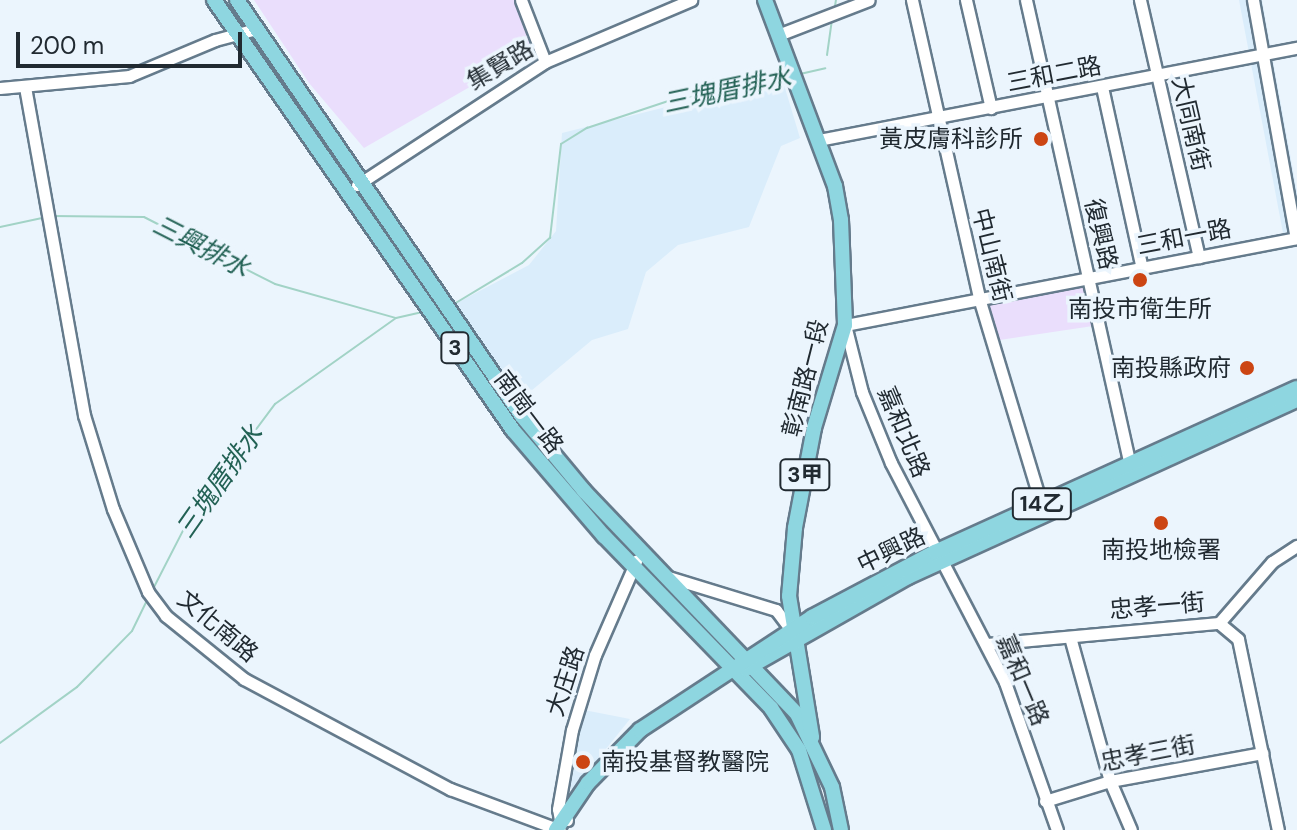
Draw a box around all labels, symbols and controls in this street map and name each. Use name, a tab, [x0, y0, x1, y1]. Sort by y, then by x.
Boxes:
scale bar	[20, 16, 246, 66]
text: 200 m	[30, 30, 104, 61]
street label: 集賢路	[462, 34, 538, 96]
street label: 三和二路	[1004, 51, 1104, 97]
water label: 三塊厝排水	[660, 62, 794, 120]
street label: 大同南街	[1166, 74, 1216, 174]
place label: 黃皮膚科診所	[879, 125, 1023, 153]
marker: 黃皮膚科診所	[1030, 128, 1052, 150]
street label: 復興路	[1079, 196, 1123, 272]
street label: 中山南街	[966, 205, 1018, 305]
water label: 三興排水	[148, 209, 254, 285]
street label: 三和一路	[1134, 214, 1234, 260]
marker: 南投市衛生所	[1129, 269, 1151, 291]
place label: 南投市衛生所	[1068, 295, 1212, 323]
street label: 彰南路一段	[777, 316, 833, 440]
road number: 3	[439, 330, 471, 366]
place label: 南投縣政府	[1111, 354, 1231, 382]
marker: 南投縣政府	[1238, 359, 1256, 377]
street label: 南崗一路	[489, 365, 569, 459]
street label: 嘉和北路	[872, 382, 936, 482]
water label: 三塊厝排水	[170, 420, 270, 544]
road number: 3甲	[779, 457, 831, 493]
road number: 14乙	[1010, 486, 1074, 522]
marker: 南投地檢署	[1152, 514, 1170, 532]
street label: 中興路	[852, 521, 930, 579]
place label: 南投地檢署	[1101, 536, 1221, 564]
street label: 文化南路	[172, 584, 264, 668]
street label: 忠孝一街	[1108, 587, 1206, 625]
street label: 嘉和一路	[991, 630, 1055, 730]
street label: 大庄路	[540, 642, 590, 720]
street label: 忠孝三街	[1098, 730, 1198, 776]
place label: 南投基督教醫院	[601, 748, 769, 776]
marker: 南投基督教醫院	[572, 751, 594, 773]

